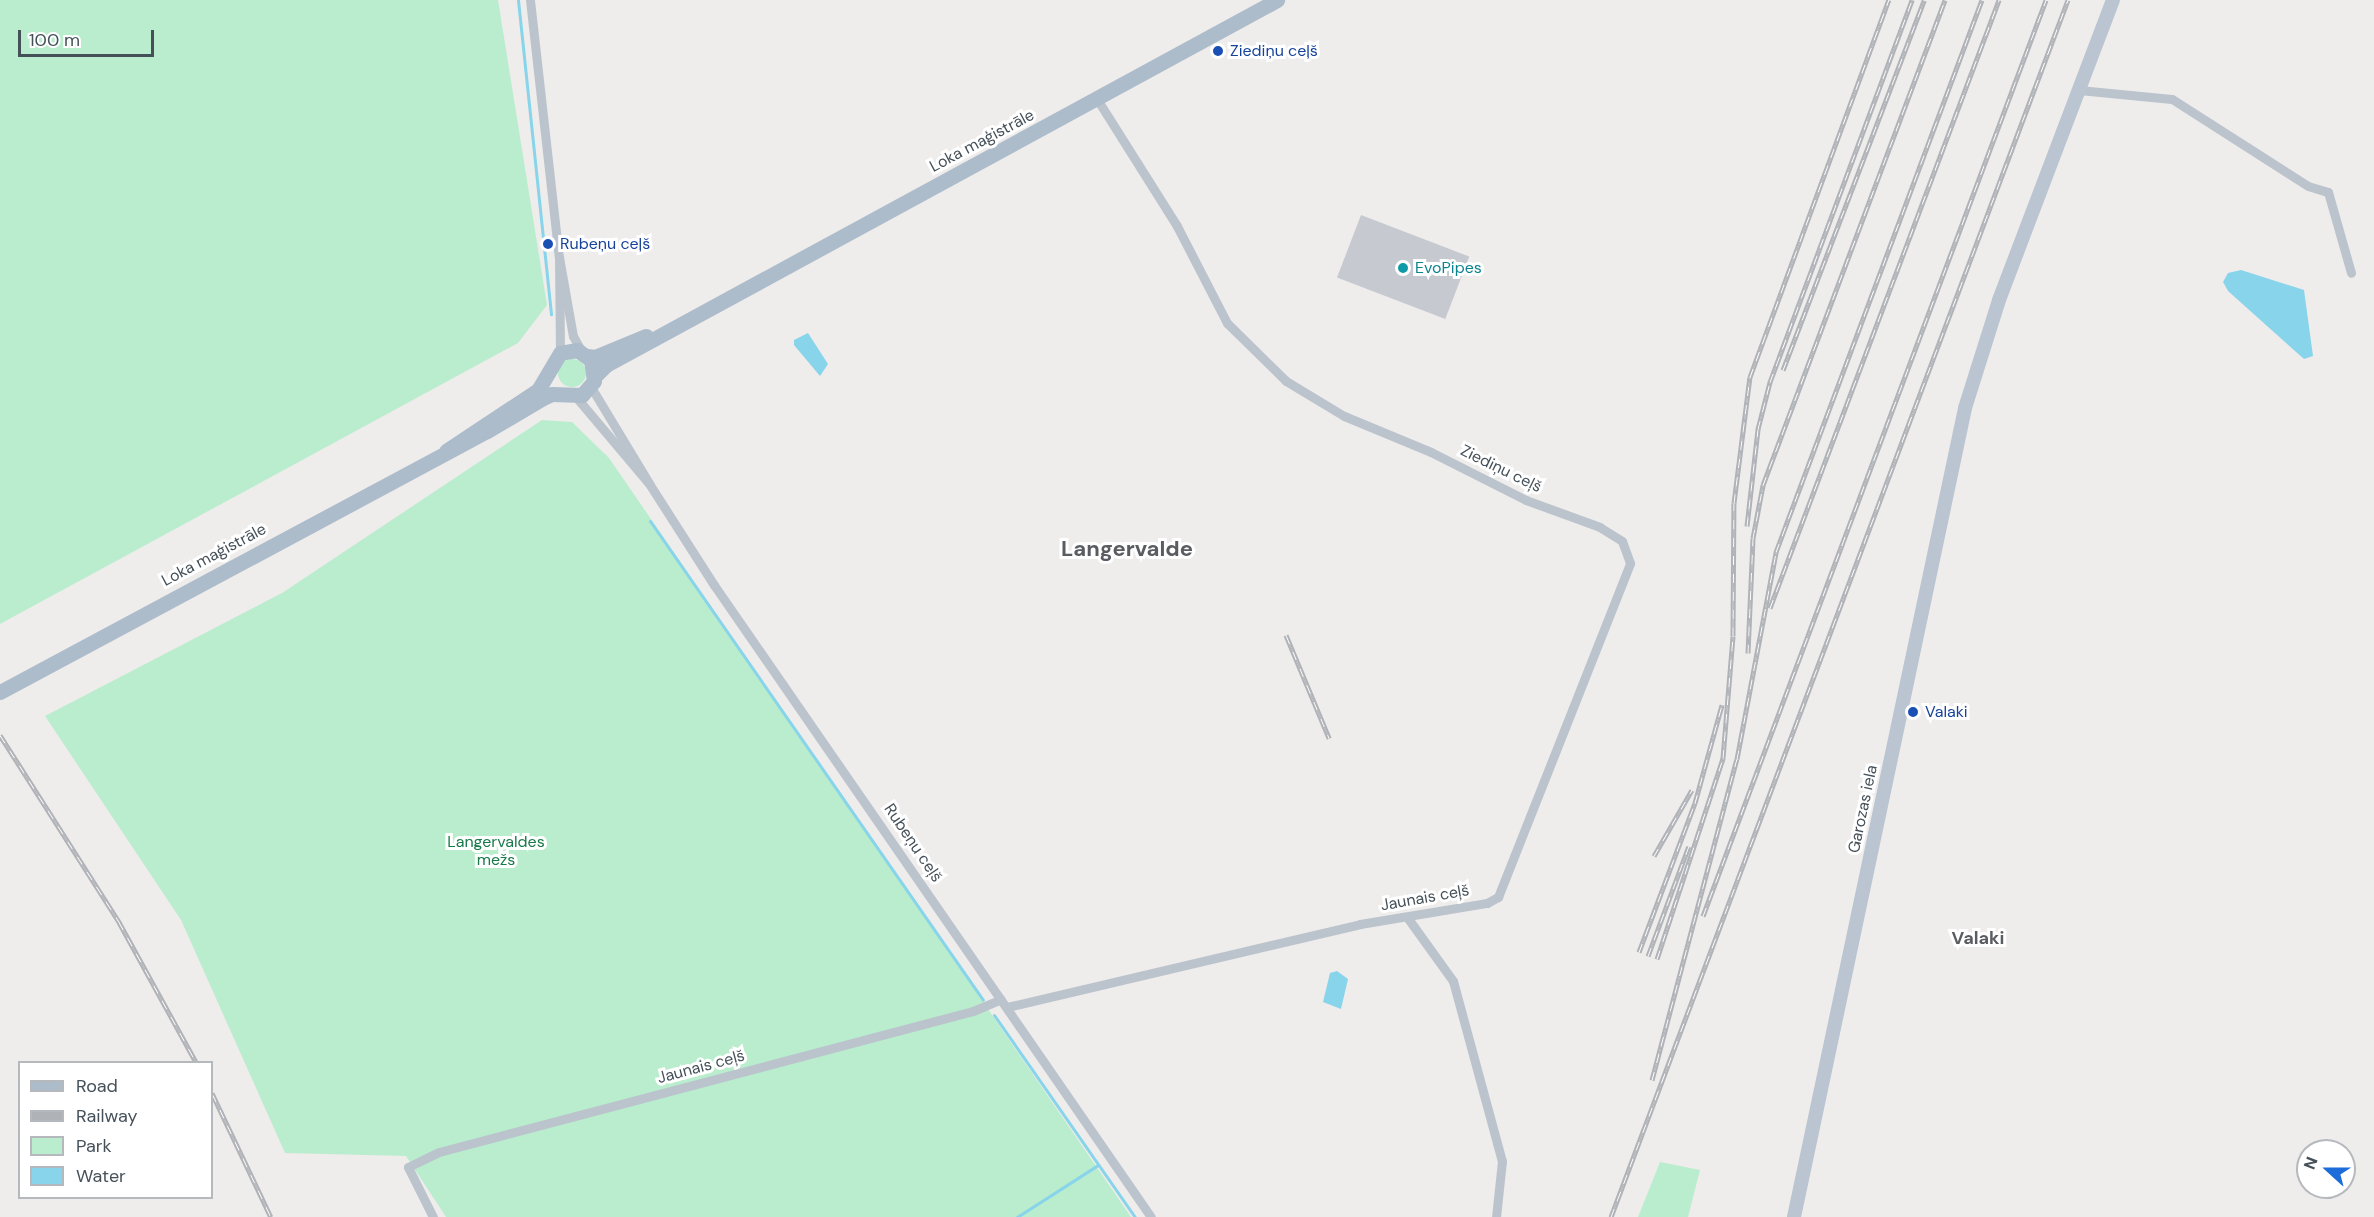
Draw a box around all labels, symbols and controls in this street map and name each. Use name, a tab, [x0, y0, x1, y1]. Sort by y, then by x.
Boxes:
scale bar	[21, 18, 158, 56]
text: 100 m	[29, 28, 80, 52]
place label: Ziediņu ceļš	[1230, 41, 1318, 61]
marker: Ziediņu ceļš	[1211, 44, 1225, 58]
street label: Loka maģistrāle	[927, 105, 1037, 177]
place label: Rubeņu ceļš	[560, 234, 650, 254]
marker: Rubeņu ceļš	[541, 237, 555, 251]
place label: EvoPipes	[1415, 258, 1482, 278]
marker: EvoPipes	[1396, 261, 1410, 275]
street label: Ziediņu ceļš	[1457, 441, 1545, 497]
street label: Loka maģistrāle	[159, 519, 269, 591]
district label: Langervalde	[1061, 536, 1193, 562]
place label: Valaki	[1925, 702, 1968, 722]
marker: Valaki	[1906, 705, 1920, 719]
street label: Garozas iela	[1844, 763, 1882, 855]
street label: Rubeņu ceļš	[880, 800, 946, 886]
park label: Langervaldes mežs	[447, 832, 545, 870]
street label: Jaunais ceļš	[1379, 881, 1471, 915]
district label: Valaki	[1952, 927, 2004, 949]
street label: Jaunais ceļš	[655, 1046, 747, 1088]
legend	[18, 1061, 213, 1199]
text: Road	[76, 1074, 118, 1098]
text: Railway	[76, 1104, 138, 1128]
text: Park	[76, 1134, 112, 1158]
north arrow	[2296, 1139, 2356, 1199]
text: N	[2299, 1154, 2322, 1172]
text: Water	[76, 1164, 126, 1188]

